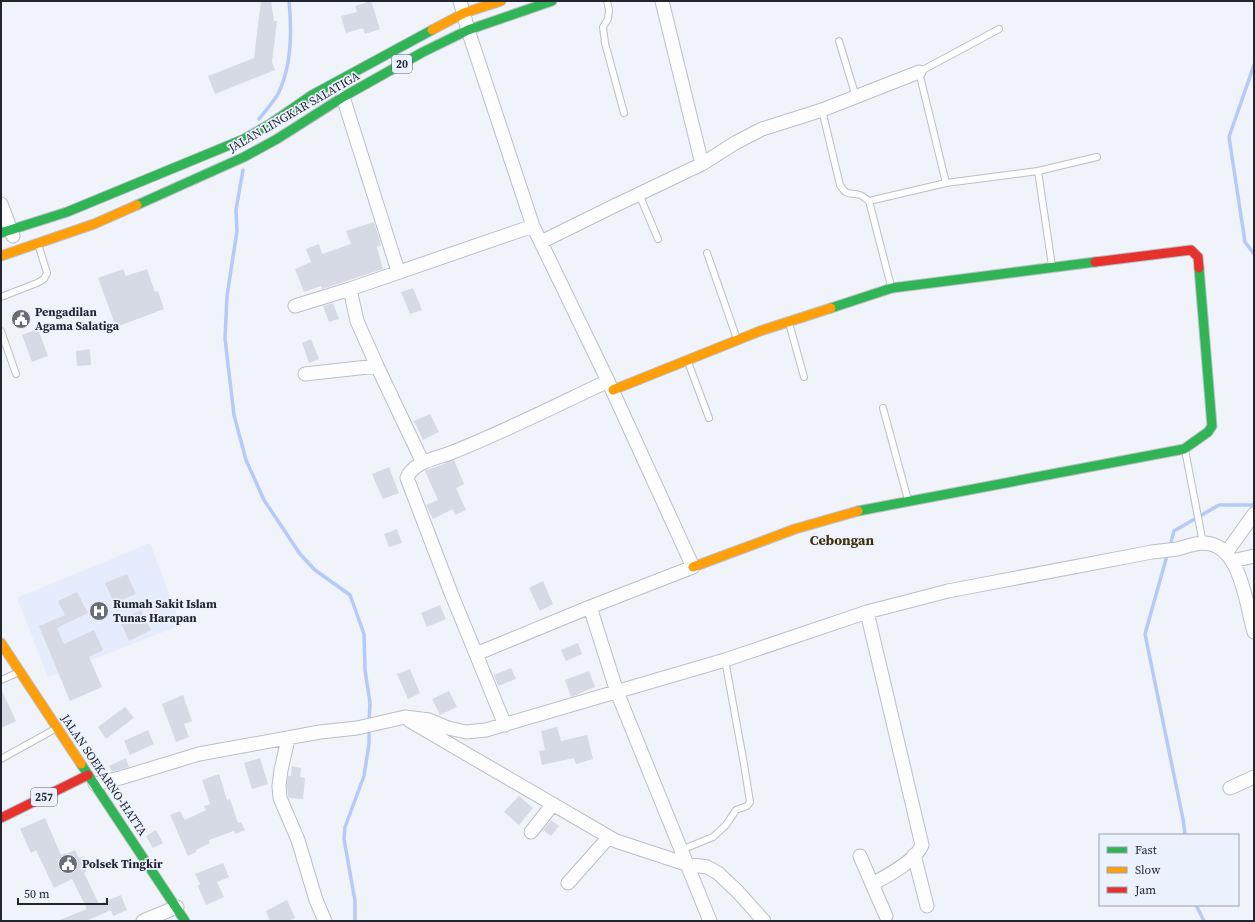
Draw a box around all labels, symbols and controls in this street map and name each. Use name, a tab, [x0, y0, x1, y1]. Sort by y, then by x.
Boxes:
road number: 20	[392, 55, 412, 73]
street label: JALAN LINGKAR SALATIGA	[225, 68, 362, 157]
place label: Pengadilan Agama Salatiga	[35, 304, 120, 334]
public building icon: Pengadilan Agama Salatiga	[10, 308, 32, 330]
district label: Cebongan	[810, 530, 875, 550]
place label: Rumah Sakit Islam Tunas Harapan	[113, 596, 217, 626]
hospital icon: Rumah Sakit Islam Tunas Harapan	[88, 600, 110, 622]
street label: JALAN SOEKARNO-HATTA	[57, 710, 151, 839]
road number: 257	[31, 788, 57, 806]
legend	[1099, 834, 1239, 906]
text: Fast	[1135, 842, 1157, 858]
public building icon: Polsek Tingkir	[57, 853, 79, 875]
place label: Polsek Tingkir	[82, 856, 163, 872]
text: Slow	[1135, 862, 1161, 878]
scale bar	[18, 880, 107, 906]
text: Jam	[1134, 882, 1156, 898]
text: 50 m	[24, 886, 50, 902]

